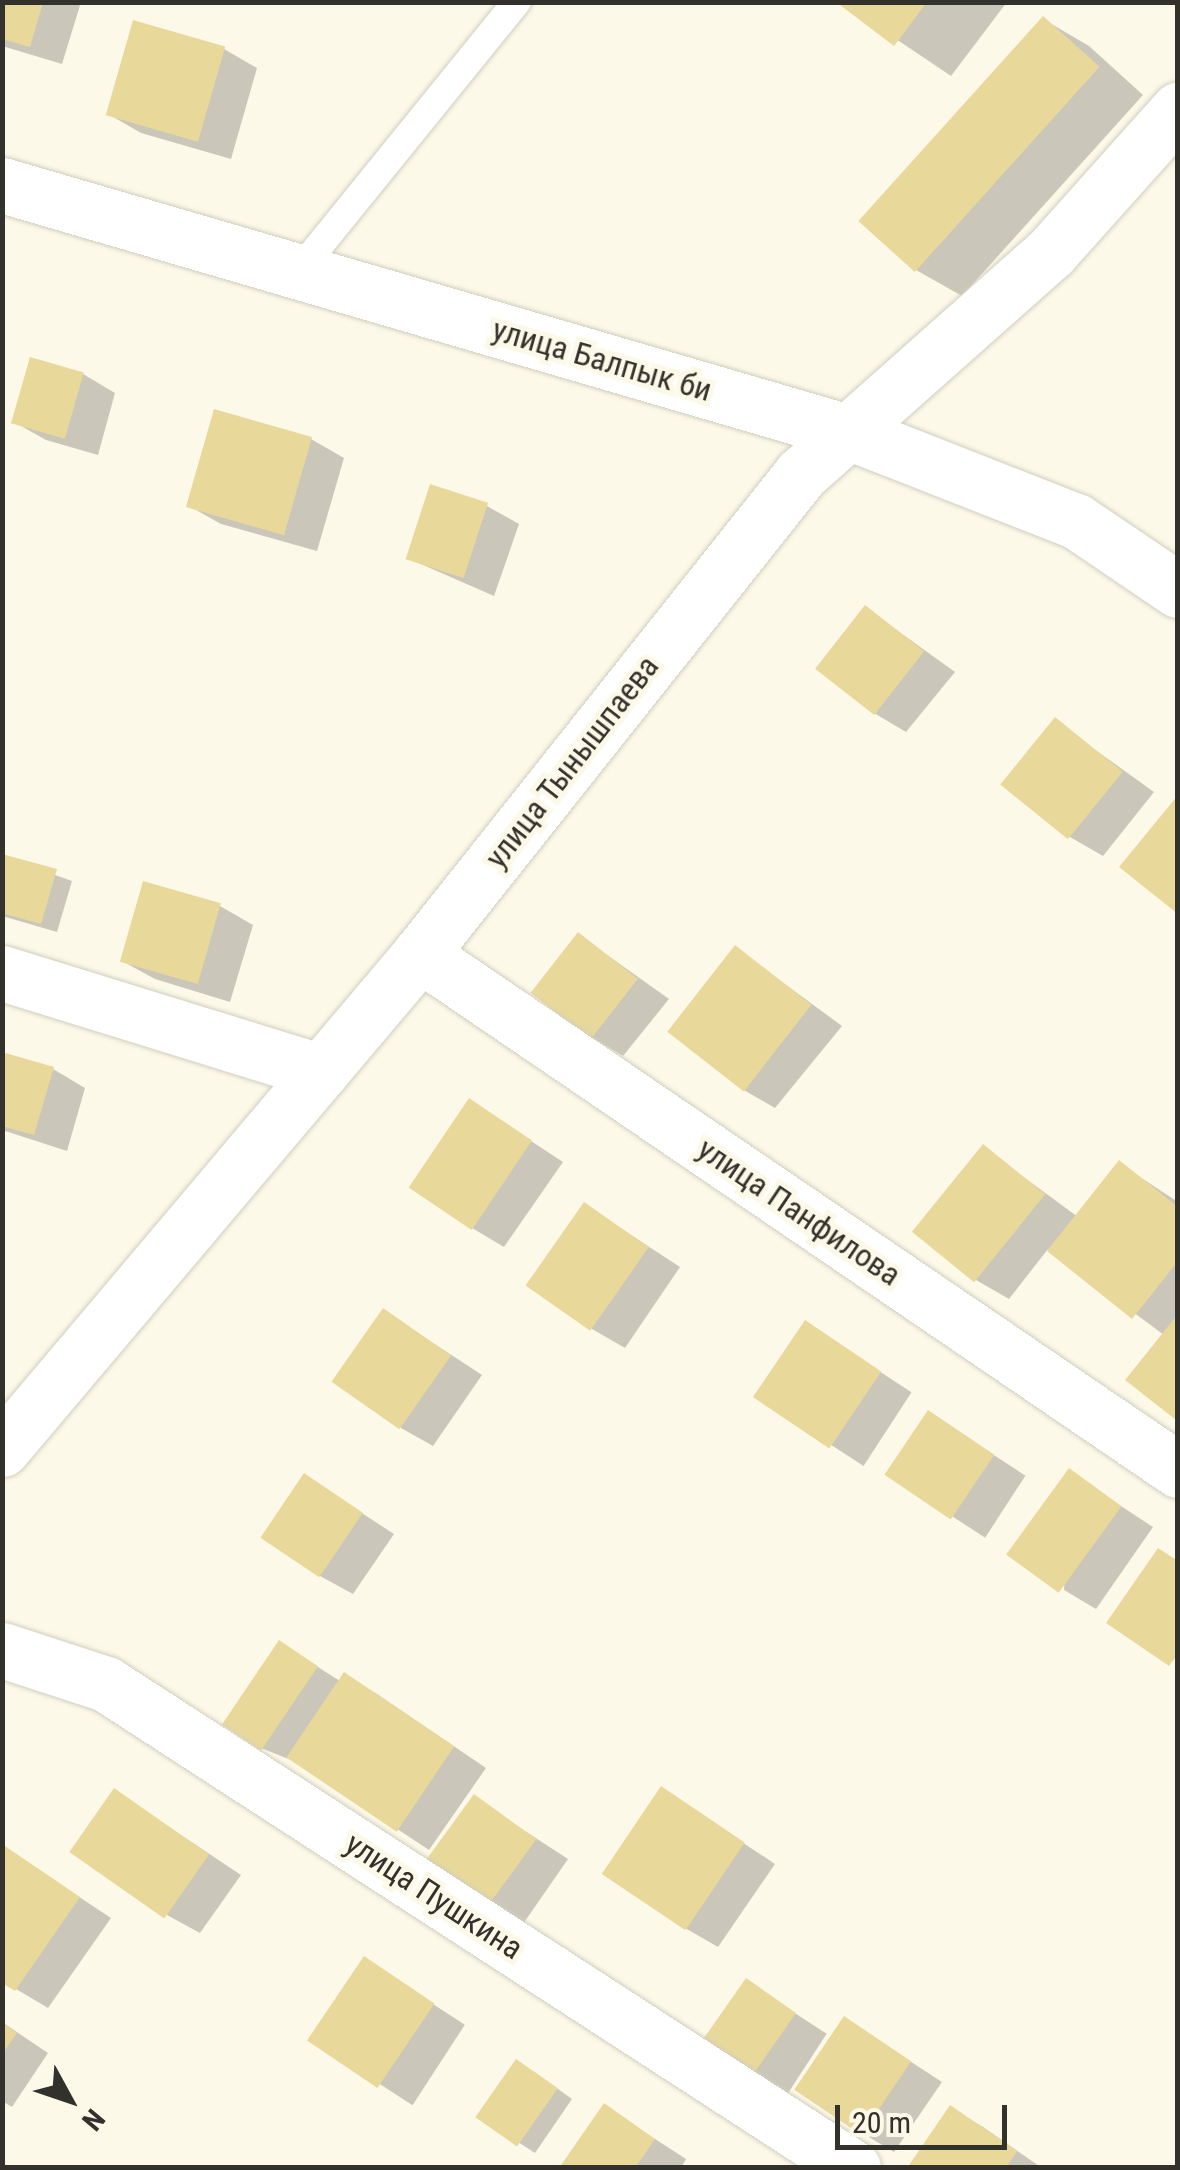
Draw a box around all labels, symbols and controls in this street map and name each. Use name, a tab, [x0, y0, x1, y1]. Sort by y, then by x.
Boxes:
street label: улица Балпык би	[488, 310, 716, 410]
street label: улица Тынышпаева	[477, 648, 667, 876]
street label: улица Панфилова	[690, 1130, 908, 1294]
street label: улица Пушкина	[338, 1824, 530, 1968]
north arrow	[20, 2050, 120, 2150]
scale bar	[840, 2085, 1012, 2147]
text: N	[75, 2102, 112, 2137]
text: 20 m	[852, 2105, 911, 2140]

